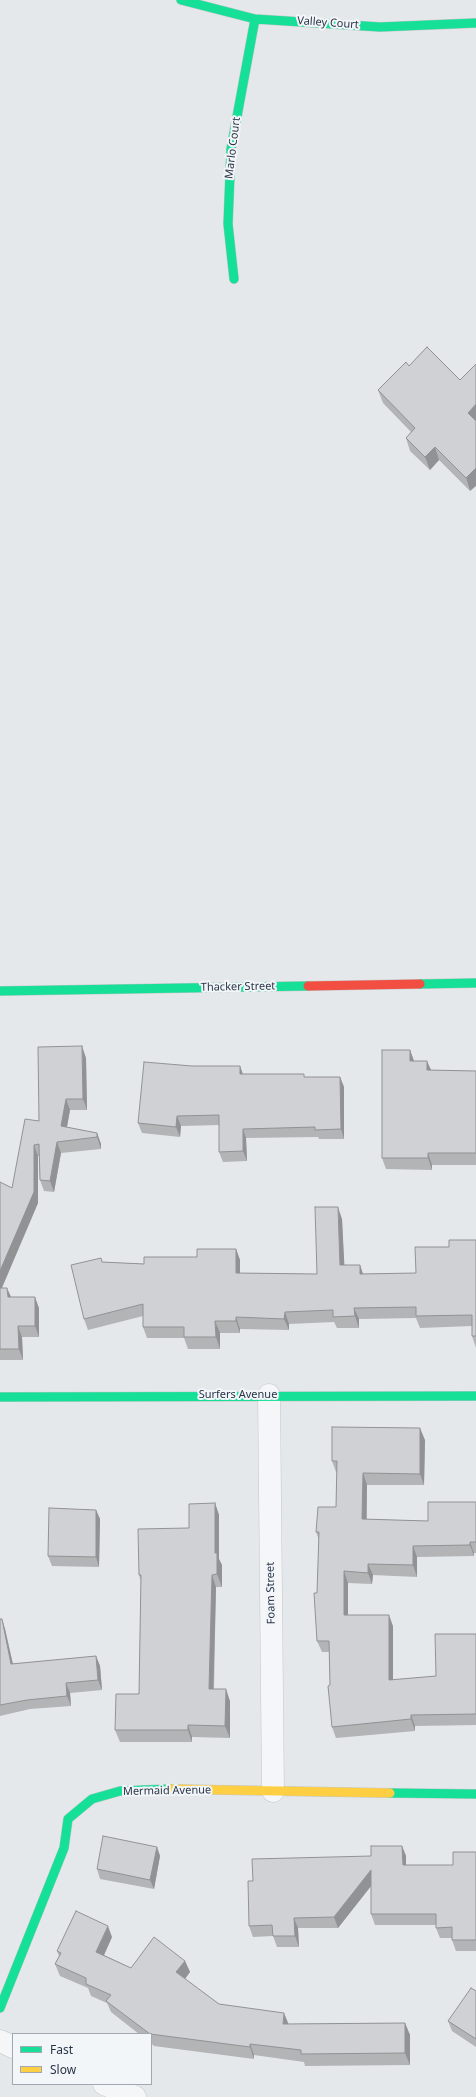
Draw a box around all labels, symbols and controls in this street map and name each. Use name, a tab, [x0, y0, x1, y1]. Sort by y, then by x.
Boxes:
street label: Valley Court	[297, 14, 359, 32]
street label: Marlo Court	[223, 116, 243, 180]
street label: Thacker Street	[201, 980, 275, 994]
street label: Surfers Avenue	[199, 1388, 277, 1402]
street label: Foam Street	[264, 1562, 278, 1624]
street label: Mermaid Avenue	[123, 1784, 211, 1798]
legend	[12, 2033, 152, 2085]
text: Fast	[50, 2041, 73, 2058]
text: Slow	[50, 2061, 76, 2078]

